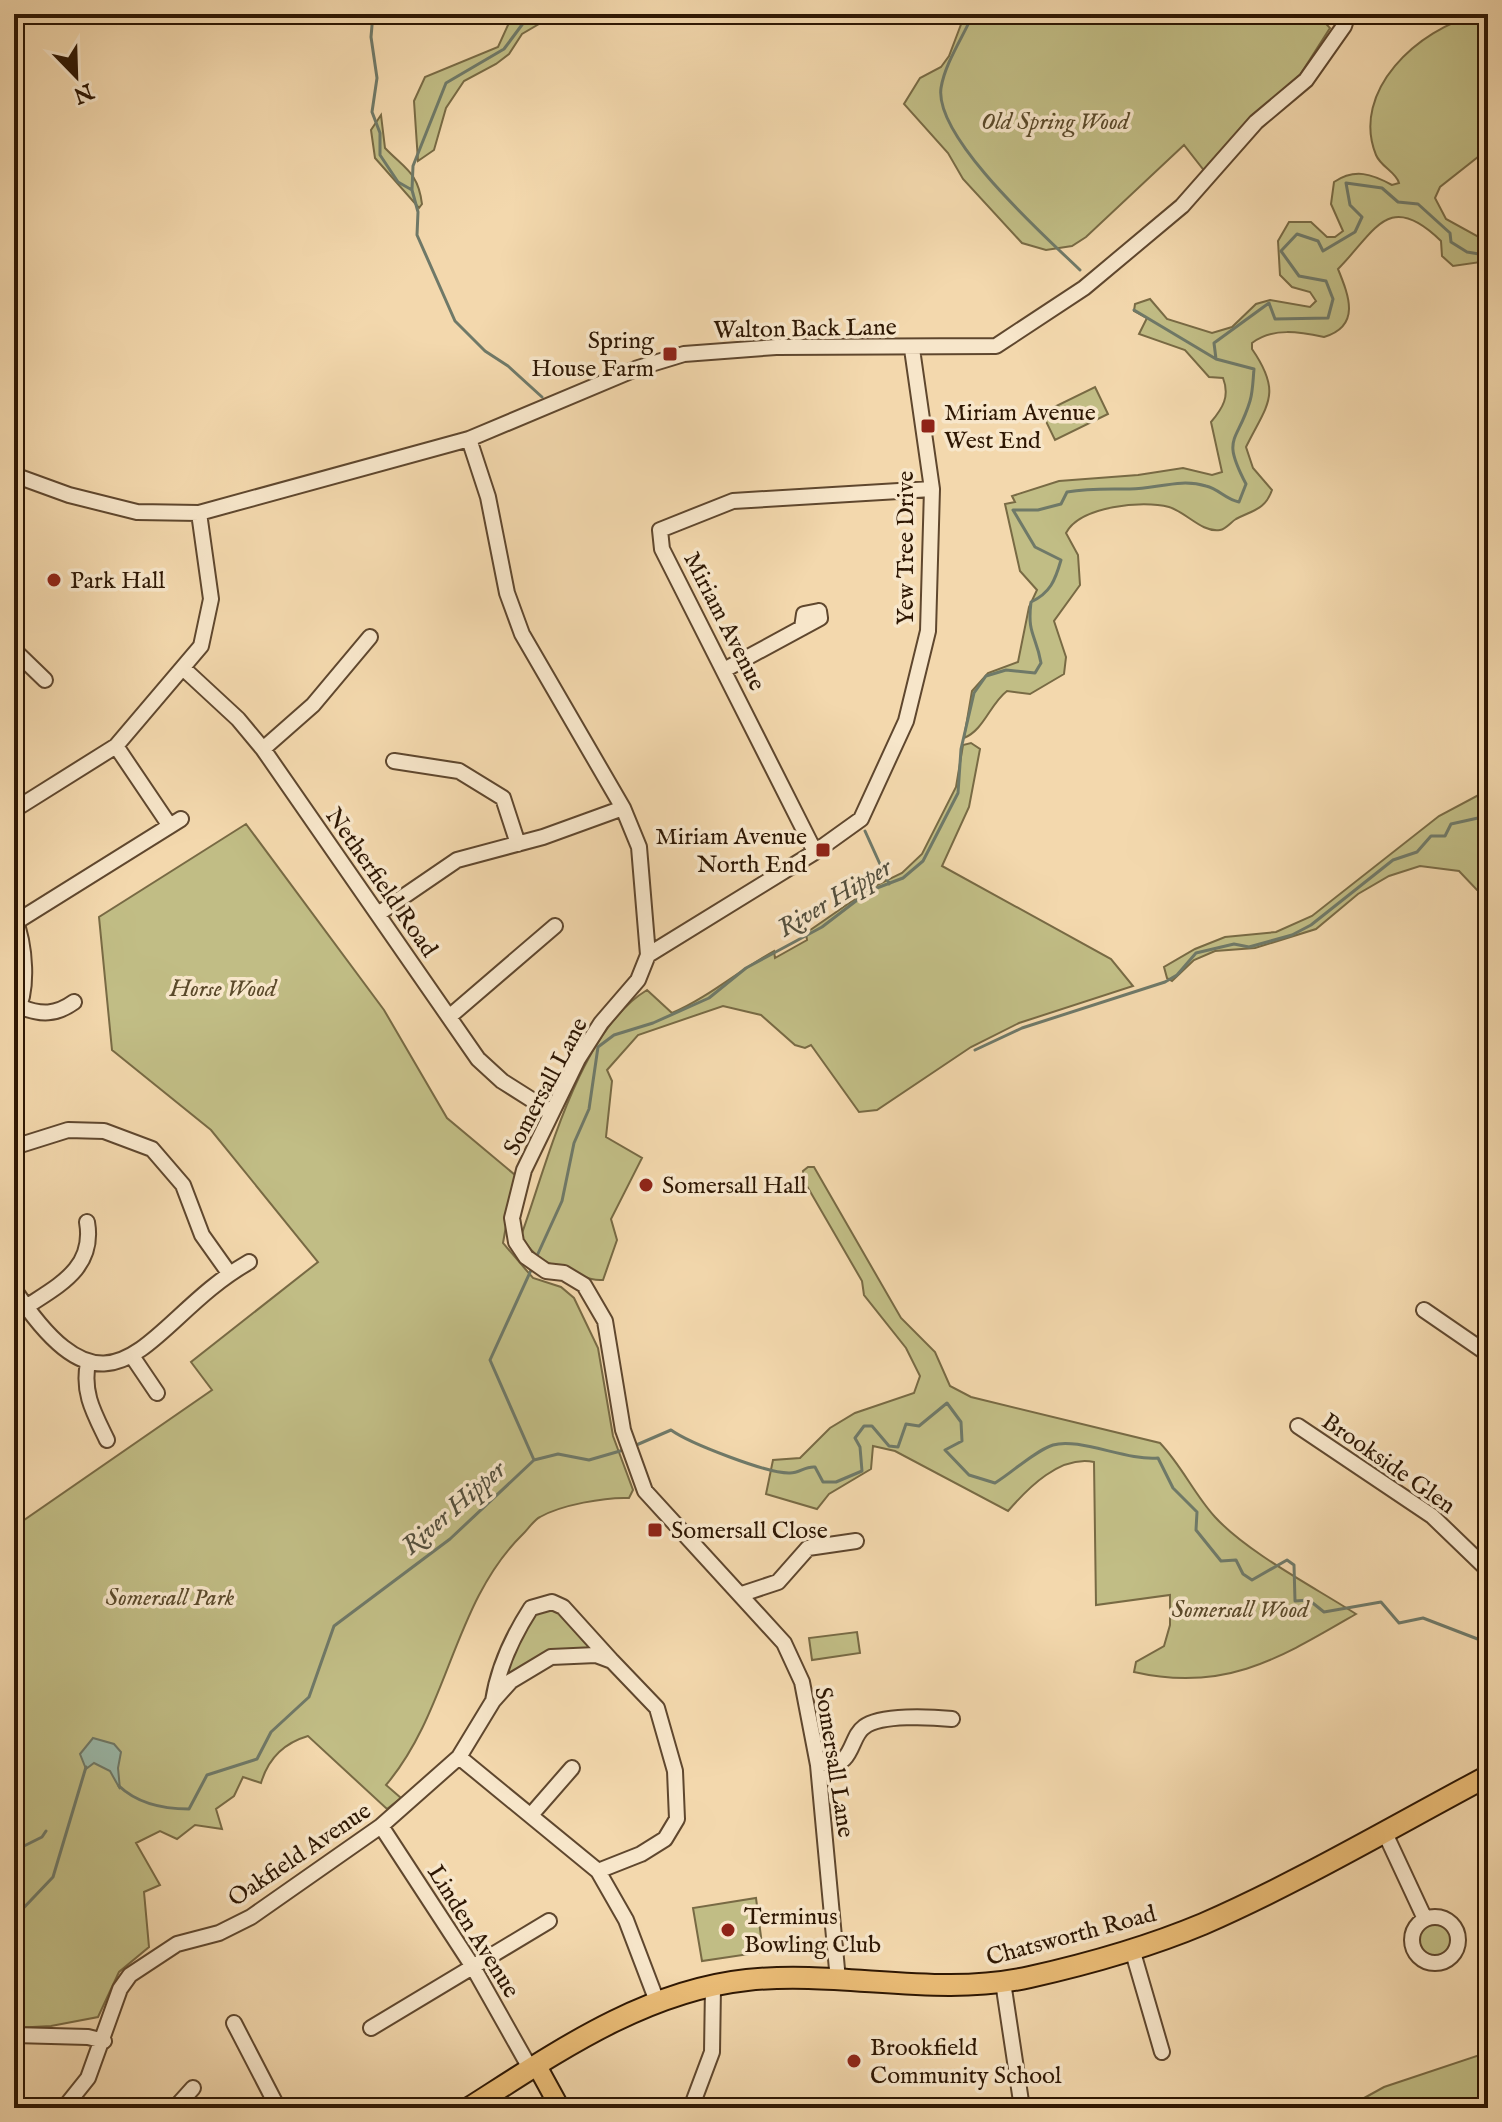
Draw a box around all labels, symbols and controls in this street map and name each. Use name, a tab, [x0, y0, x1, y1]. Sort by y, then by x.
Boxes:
north arrow	[36, 36, 116, 116]
text: N	[69, 76, 98, 109]
park label: Old Spring Wood	[981, 107, 1131, 138]
street label: Walton Back Lane	[713, 312, 897, 347]
place label: Spring House Farm	[531, 326, 655, 385]
marker: Spring House Farm	[661, 345, 679, 363]
place label: Miriam Avenue West End	[944, 398, 1096, 457]
marker: Miriam Avenue West End	[919, 417, 937, 435]
street label: Yew Tree Drive	[891, 471, 922, 625]
street label: Miriam Avenue	[675, 547, 772, 696]
place label: Park Hall	[70, 566, 165, 597]
marker: Park Hall	[45, 571, 63, 589]
street label: Netherfield Road	[318, 802, 444, 964]
place label: Miriam Avenue North End	[655, 822, 807, 881]
marker: Miriam Avenue North End	[814, 841, 832, 859]
water label: River Hipper	[772, 851, 899, 945]
park label: Horse Wood	[169, 974, 278, 1005]
street label: Somersall Lane	[497, 1012, 596, 1161]
place label: Somersall Hall	[662, 1171, 807, 1202]
marker: Somersall Hall	[637, 1176, 655, 1194]
street label: Brookside Glen	[1315, 1407, 1461, 1522]
water label: River Hipper	[395, 1453, 514, 1562]
place label: Somersall Close	[671, 1516, 828, 1547]
marker: Somersall Close	[646, 1521, 664, 1539]
park label: Somersall Park	[106, 1583, 235, 1614]
park label: Somersall Wood	[1172, 1595, 1310, 1626]
street label: Somersall Lane	[806, 1685, 861, 1840]
street label: Oakfield Avenue	[222, 1796, 377, 1914]
street label: Linden Avenue	[419, 1859, 526, 2004]
street label: Chatsworth Road	[983, 1899, 1160, 1974]
place label: Terminus Bowling Club	[744, 1902, 881, 1961]
marker: Terminus Bowling Club	[719, 1921, 737, 1939]
place label: Brookfield Community School	[870, 2033, 1062, 2092]
marker: Brookfield Community School	[845, 2052, 863, 2070]

